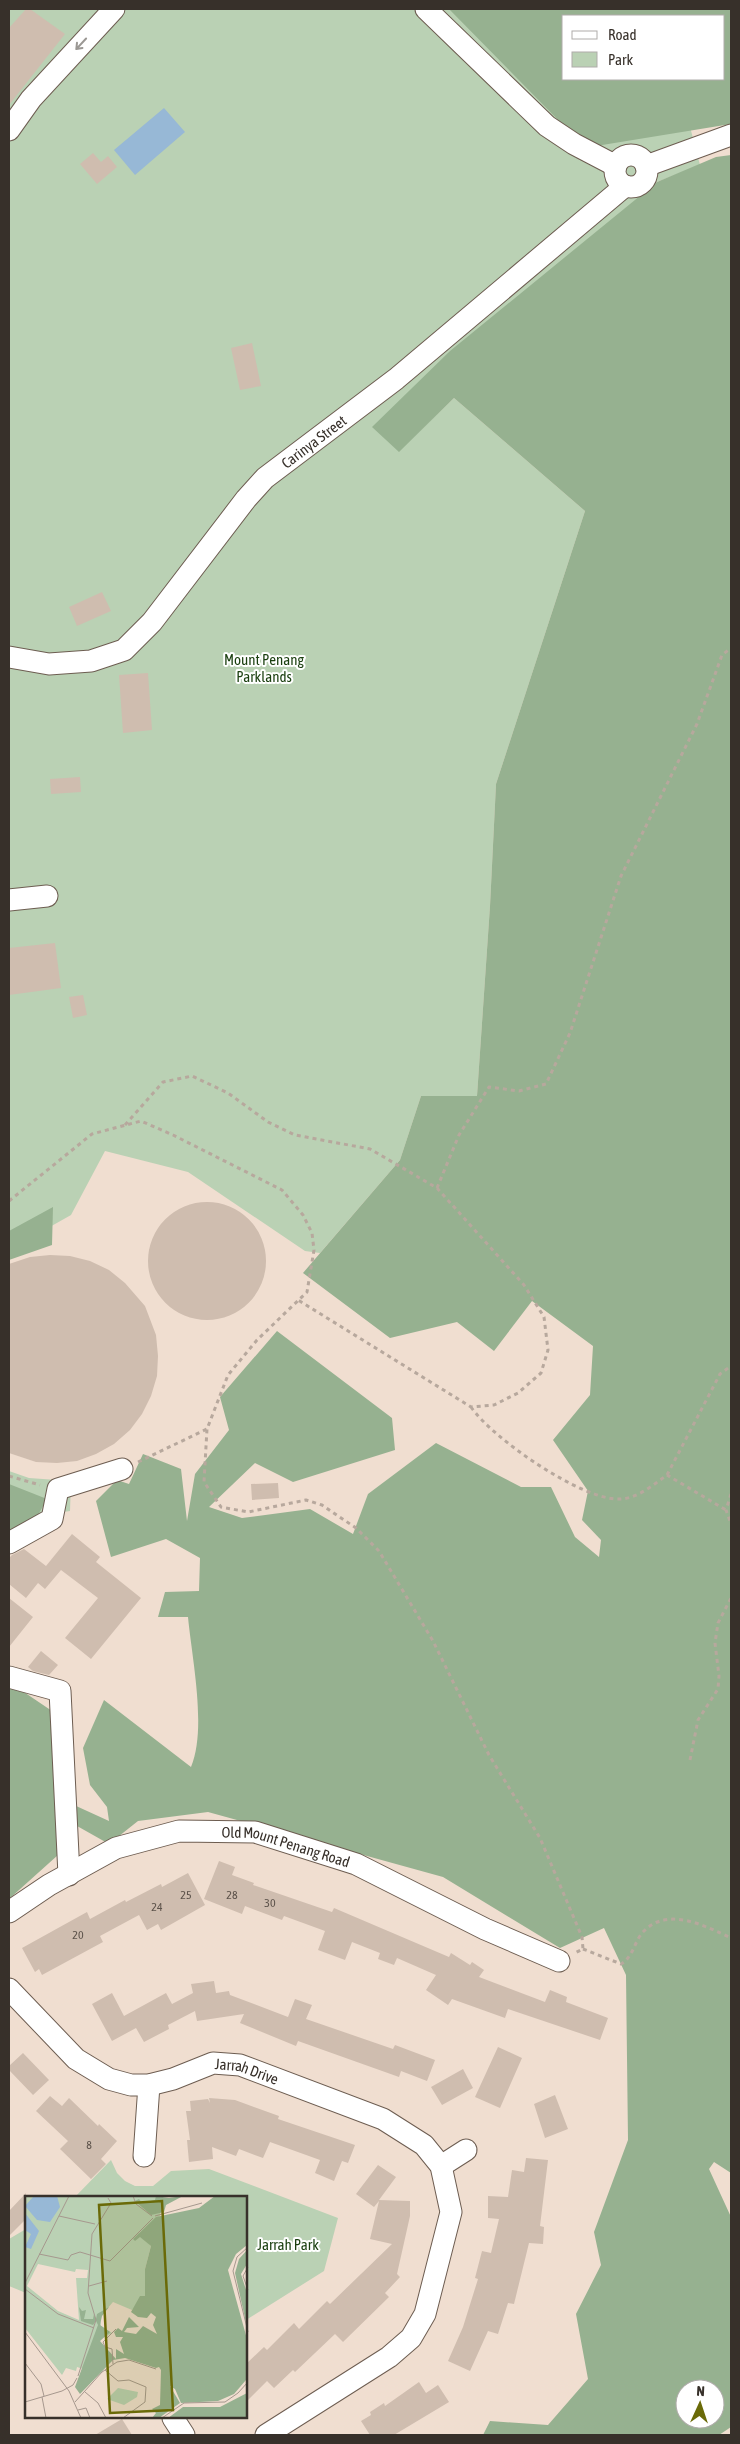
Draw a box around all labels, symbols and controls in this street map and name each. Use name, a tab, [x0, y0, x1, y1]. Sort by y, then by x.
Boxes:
legend	[562, 15, 725, 80]
text: Road	[608, 26, 637, 43]
one-way arrow	[75, 38, 87, 51]
text: Park	[608, 51, 633, 68]
street label: Carinya Street	[278, 411, 349, 471]
park label: Mount Penang Parklands	[224, 651, 305, 685]
street label: Old Mount Penang Road	[222, 1823, 352, 1870]
house number: 25	[180, 1888, 192, 1902]
house number: 28	[226, 1888, 238, 1902]
house number: 30	[264, 1896, 276, 1910]
house number: 24	[151, 1900, 163, 1914]
house number: 20	[72, 1928, 84, 1942]
street label: Jarrah Drive	[214, 2055, 281, 2087]
house number: 8	[86, 2138, 92, 2152]
inset map	[25, 2196, 248, 2419]
park label: Jarrah Park	[257, 2236, 319, 2253]
north arrow	[675, 2379, 725, 2429]
text: N	[696, 2383, 705, 2399]

